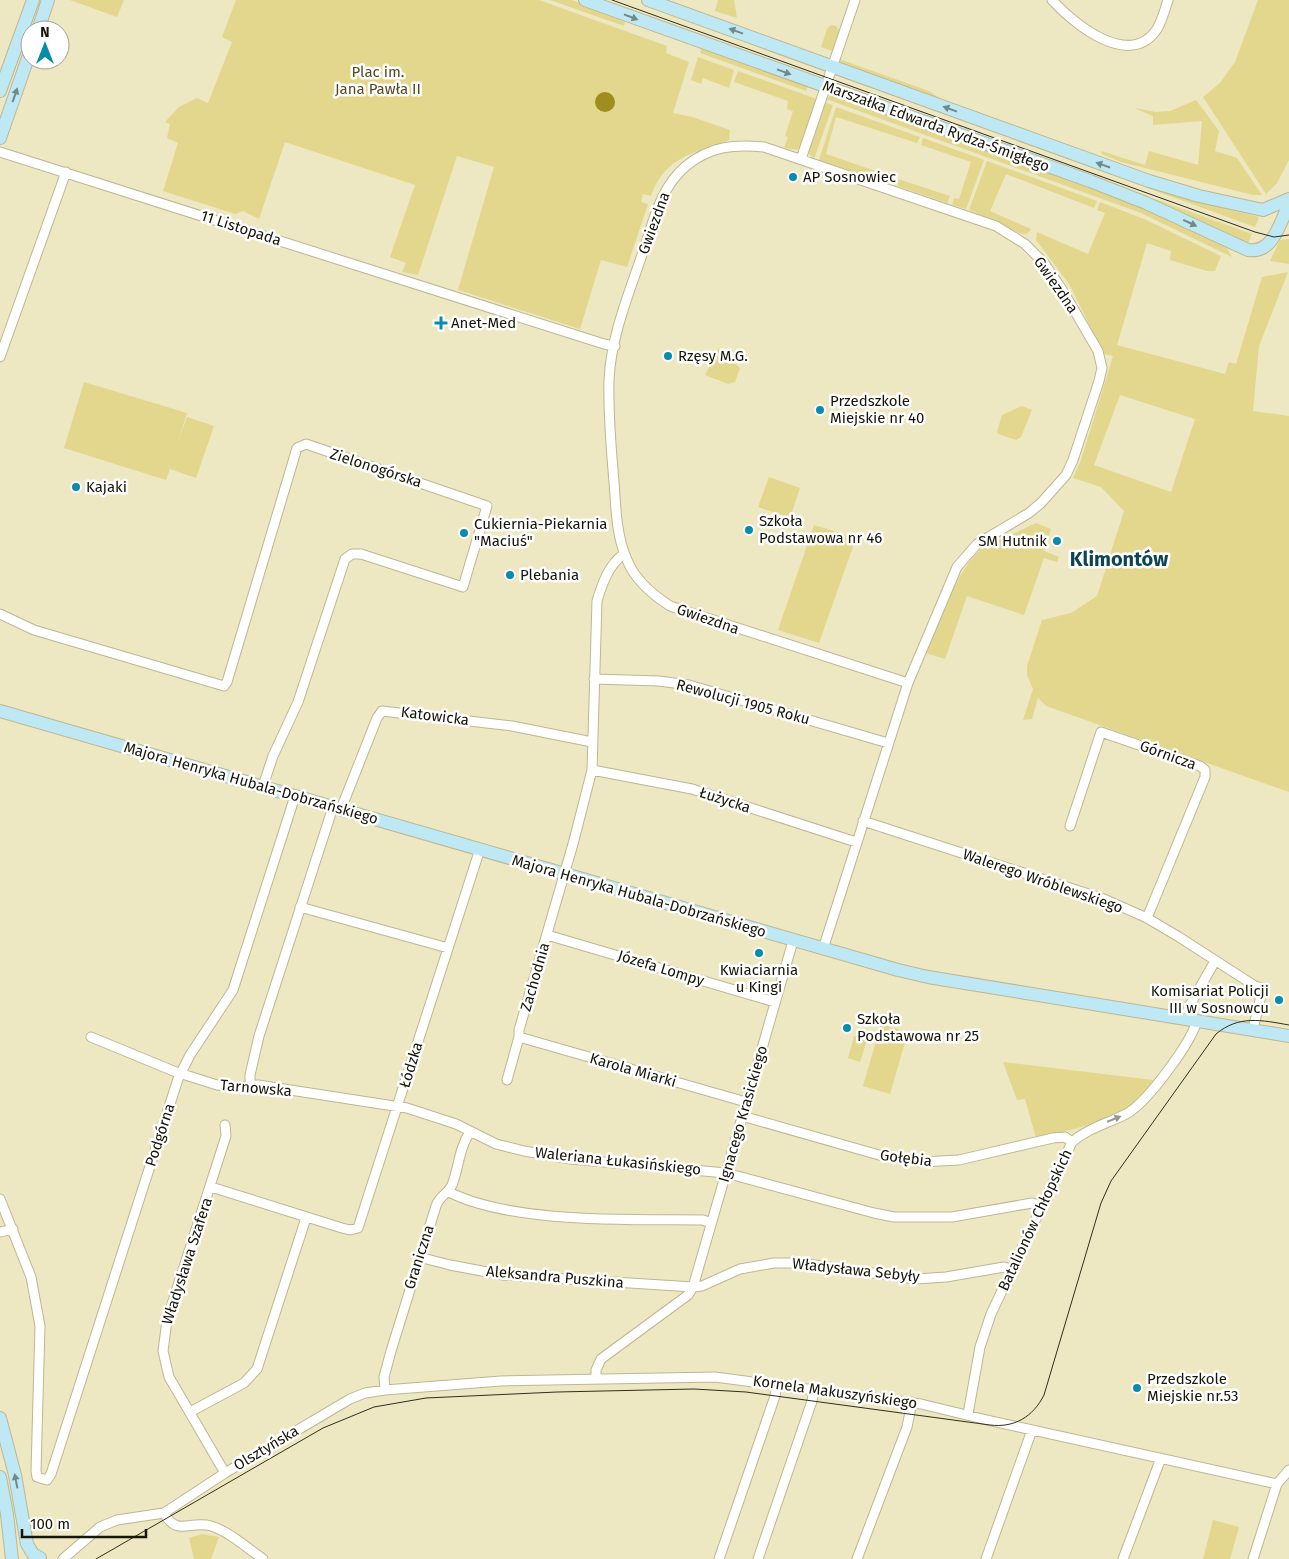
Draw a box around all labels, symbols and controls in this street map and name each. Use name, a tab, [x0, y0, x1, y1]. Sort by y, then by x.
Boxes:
one-way arrow	[624, 13, 639, 21]
north arrow	[20, 20, 70, 70]
text: N	[40, 24, 50, 41]
one-way arrow	[728, 27, 743, 35]
park label: Plac im. Jana Pawła II	[335, 63, 421, 98]
one-way arrow	[776, 69, 791, 76]
street label: Marszałka Edwarda Rydza-Śmigłego	[820, 76, 1052, 176]
one-way arrow	[11, 87, 19, 102]
one-way arrow	[942, 105, 957, 113]
one-way arrow	[1095, 161, 1110, 169]
place label: AP Sosnowiec	[803, 168, 896, 186]
marker: AP Sosnowiec	[787, 171, 799, 183]
street label: Gwiezdna	[634, 189, 674, 257]
street label: 11 Listopada	[199, 207, 283, 249]
one-way arrow	[1183, 219, 1197, 227]
street label: Gwiezdna	[1030, 253, 1082, 317]
place label: Anet-Med	[451, 314, 516, 332]
marker: Anet-Med	[435, 317, 447, 329]
place label: Rzęsy M.G.	[678, 347, 748, 365]
marker: Rzęsy M.G.	[662, 350, 674, 362]
place label: Przedszkole Miejskie nr 40	[830, 392, 924, 427]
marker: Przedszkole Miejskie nr 40	[814, 404, 826, 416]
street label: Zielonogórska	[328, 445, 424, 491]
place label: Kajaki	[86, 478, 127, 496]
marker: Kajaki	[70, 481, 82, 493]
place label: Szkoła Podstawowa nr 46	[759, 512, 882, 547]
place label: Cukiernia-Piekarnia "Maciuś"	[474, 515, 608, 550]
marker: Szkoła Podstawowa nr 46	[743, 524, 755, 536]
marker: Cukiernia-Piekarnia "Maciuś"	[458, 527, 470, 539]
place label: SM Hutnik	[978, 532, 1047, 550]
marker: SM Hutnik	[1051, 535, 1063, 547]
district label: Klimontów	[1070, 547, 1168, 571]
place label: Plebania	[520, 566, 579, 584]
marker: Plebania	[504, 569, 516, 581]
street label: Gwiezdna	[674, 600, 742, 638]
street label: Rewolucji 1905 Roku	[674, 676, 812, 728]
street label: Katowicka	[400, 703, 470, 729]
street label: Górnicza	[1137, 737, 1199, 773]
street label: Majora Henryka Hubala-Dobrzańskiego	[122, 738, 380, 828]
street label: Łużycka	[697, 783, 753, 817]
street label: Walerego Wróblewskiego	[961, 845, 1125, 917]
street label: Majora Henryka Hubala-Dobrzańskiego	[510, 851, 768, 941]
street label: Zachodnia	[517, 941, 553, 1013]
street label: Józefa Lompy	[616, 946, 707, 990]
marker: Kwiaciarnia u Kingi	[753, 947, 765, 959]
place label: Kwiaciarnia u Kingi	[720, 961, 798, 996]
place label: Komisariat Policji III w Sosnowcu	[1151, 982, 1269, 1017]
marker: Komisariat Policji III w Sosnowcu	[1273, 994, 1285, 1006]
place label: Szkoła Podstawowa nr 25	[857, 1010, 979, 1045]
marker: Szkoła Podstawowa nr 25	[841, 1022, 853, 1034]
street label: Łódzka	[395, 1040, 427, 1090]
street label: Ignacego Krasickiego	[715, 1044, 771, 1184]
street label: Karola Miarki	[588, 1049, 678, 1091]
street label: Tarnowska	[219, 1076, 293, 1100]
street label: Podgórna	[141, 1101, 179, 1169]
one-way arrow	[1107, 1115, 1121, 1123]
street label: Waleriana Łukasińskiego	[534, 1143, 702, 1179]
street label: Gołębia	[879, 1146, 933, 1170]
street label: Batalionów Chłopskich	[994, 1146, 1076, 1294]
street label: Władysława Szafera	[158, 1195, 216, 1327]
street label: Graniczna	[400, 1223, 438, 1291]
street label: Władysława Sebyły	[791, 1254, 921, 1286]
street label: Aleksandra Puszkina	[485, 1262, 625, 1292]
place label: Przedszkole Miejskie nr.53	[1147, 1370, 1238, 1405]
street label: Kornela Makuszyńskiego	[752, 1372, 918, 1412]
marker: Przedszkole Miejskie nr.53	[1131, 1382, 1143, 1394]
street label: Olsztyńska	[230, 1422, 302, 1474]
one-way arrow	[12, 1472, 20, 1488]
scale bar	[22, 1506, 146, 1538]
text: 100 m	[30, 1515, 70, 1533]

